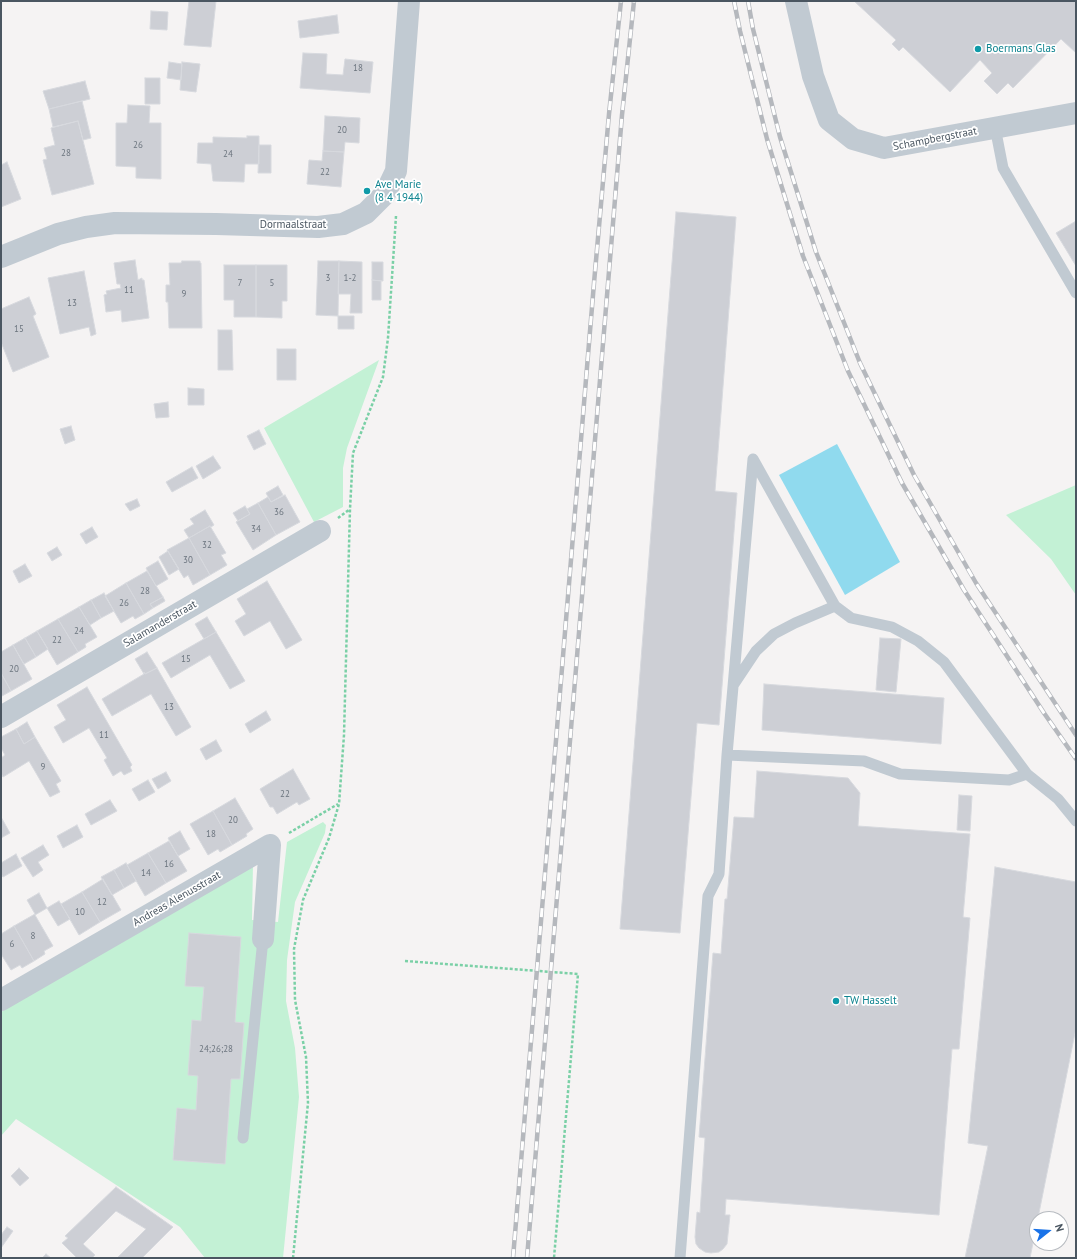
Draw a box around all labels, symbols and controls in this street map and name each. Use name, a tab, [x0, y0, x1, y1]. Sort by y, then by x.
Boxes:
place label: Boermans Glas	[986, 42, 1056, 56]
marker: Boermans Glas	[973, 44, 983, 54]
house number: 18	[353, 63, 363, 73]
street label: Schampbergstraat	[892, 124, 978, 154]
house number: 20	[337, 125, 347, 135]
house number: 26	[133, 140, 143, 150]
house number: 28	[61, 148, 71, 158]
house number: 24	[223, 149, 233, 159]
house number: 22	[320, 167, 330, 177]
place label: Ave Marie (8 4 1944)	[375, 178, 423, 204]
marker: Ave Marie (8 4 1944)	[362, 186, 372, 196]
street label: Dormaalstraat	[260, 218, 326, 232]
house number: 3	[326, 273, 330, 283]
house number: 1-2	[343, 273, 357, 283]
house number: 7	[238, 278, 242, 288]
house number: 5	[270, 278, 274, 288]
house number: 11	[124, 285, 134, 295]
house number: 9	[182, 289, 186, 299]
house number: 13	[67, 298, 77, 308]
house number: 15	[14, 324, 24, 334]
house number: 36	[274, 507, 284, 517]
house number: 34	[251, 524, 261, 534]
house number: 32	[202, 540, 212, 550]
house number: 30	[183, 555, 193, 565]
house number: 28	[140, 586, 150, 596]
house number: 26	[119, 598, 129, 608]
street label: Salamanderstraat	[121, 598, 199, 650]
house number: 24	[74, 626, 84, 636]
house number: 22	[52, 635, 62, 645]
house number: 15	[181, 654, 191, 664]
house number: 20	[9, 664, 19, 674]
house number: 13	[164, 702, 174, 712]
house number: 11	[99, 730, 109, 740]
house number: 9	[41, 762, 45, 772]
house number: 22	[280, 789, 290, 799]
house number: 20	[228, 815, 238, 825]
house number: 18	[206, 829, 216, 839]
house number: 16	[164, 859, 174, 869]
street label: Andreas Alenusstraat	[131, 868, 223, 930]
house number: 14	[141, 868, 151, 878]
house number: 12	[97, 897, 107, 907]
house number: 10	[75, 907, 85, 917]
house number: 8	[31, 931, 35, 941]
house number: 6	[10, 939, 14, 949]
place label: TW Hasselt	[844, 994, 897, 1008]
marker: TW Hasselt	[831, 996, 841, 1006]
house number: 24;26;28	[199, 1044, 233, 1054]
north arrow	[1029, 1211, 1069, 1251]
text: N	[1052, 1222, 1067, 1233]

